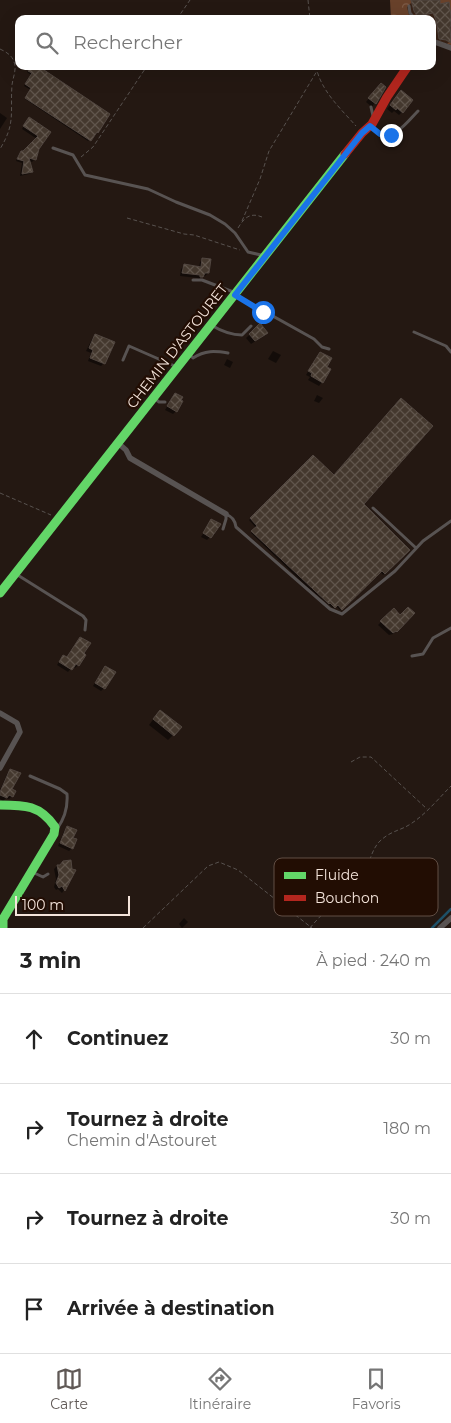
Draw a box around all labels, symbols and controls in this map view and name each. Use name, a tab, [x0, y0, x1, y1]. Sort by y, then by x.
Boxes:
search box	[15, 15, 436, 70]
icon: search	[33, 29, 61, 57]
text: Rechercher	[73, 31, 183, 54]
route end	[380, 124, 403, 147]
street label: CHEMIN D'ASTOURET	[123, 280, 231, 412]
route start	[252, 301, 275, 324]
legend	[274, 858, 438, 916]
text: Fluide	[315, 866, 359, 884]
text: Bouchon	[315, 889, 379, 907]
scale bar	[15, 893, 130, 916]
text: 100 m	[22, 896, 64, 914]
text: 3 min	[20, 948, 81, 973]
text: À pied · 240 m	[316, 951, 431, 970]
icon: ahead	[20, 1025, 48, 1053]
text: Continuez	[67, 1027, 168, 1050]
text: 30 m	[390, 1029, 431, 1048]
text: Tournez à droite	[67, 1108, 228, 1131]
icon: right	[20, 1115, 48, 1143]
text: 180 m	[383, 1119, 431, 1138]
text: Chemin d'Astouret	[67, 1131, 217, 1150]
icon: right	[20, 1205, 48, 1233]
text: Tournez à droite	[67, 1207, 228, 1230]
text: 30 m	[390, 1209, 431, 1228]
icon: arrive	[20, 1295, 48, 1323]
text: Arrivée à destination	[67, 1297, 275, 1320]
tab: Carte	[50, 1365, 88, 1413]
tab: Itinéraire	[189, 1365, 251, 1413]
tab: Favoris	[352, 1365, 401, 1413]

